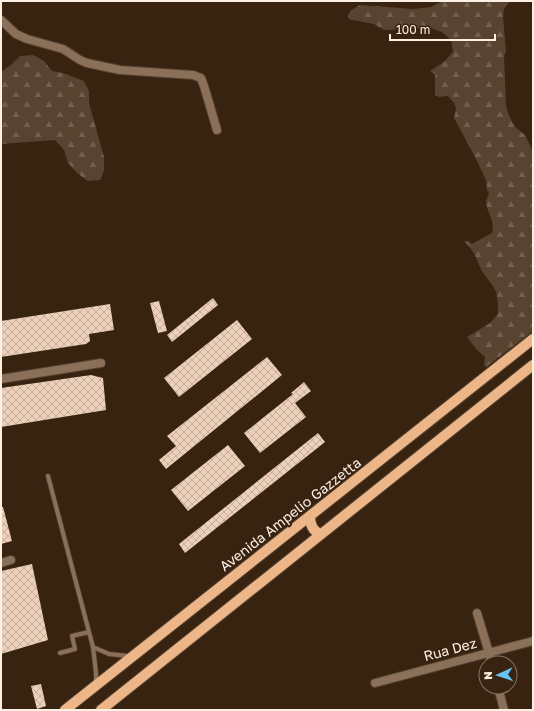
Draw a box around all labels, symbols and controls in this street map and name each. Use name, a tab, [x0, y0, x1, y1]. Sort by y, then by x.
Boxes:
scale bar	[390, 16, 495, 42]
text: 100 m	[396, 22, 430, 37]
street label: Avenida Ampelio Gazzetta	[216, 454, 364, 574]
street label: Rua Dez	[422, 634, 478, 664]
north arrow	[478, 655, 518, 695]
text: N	[481, 671, 494, 680]

